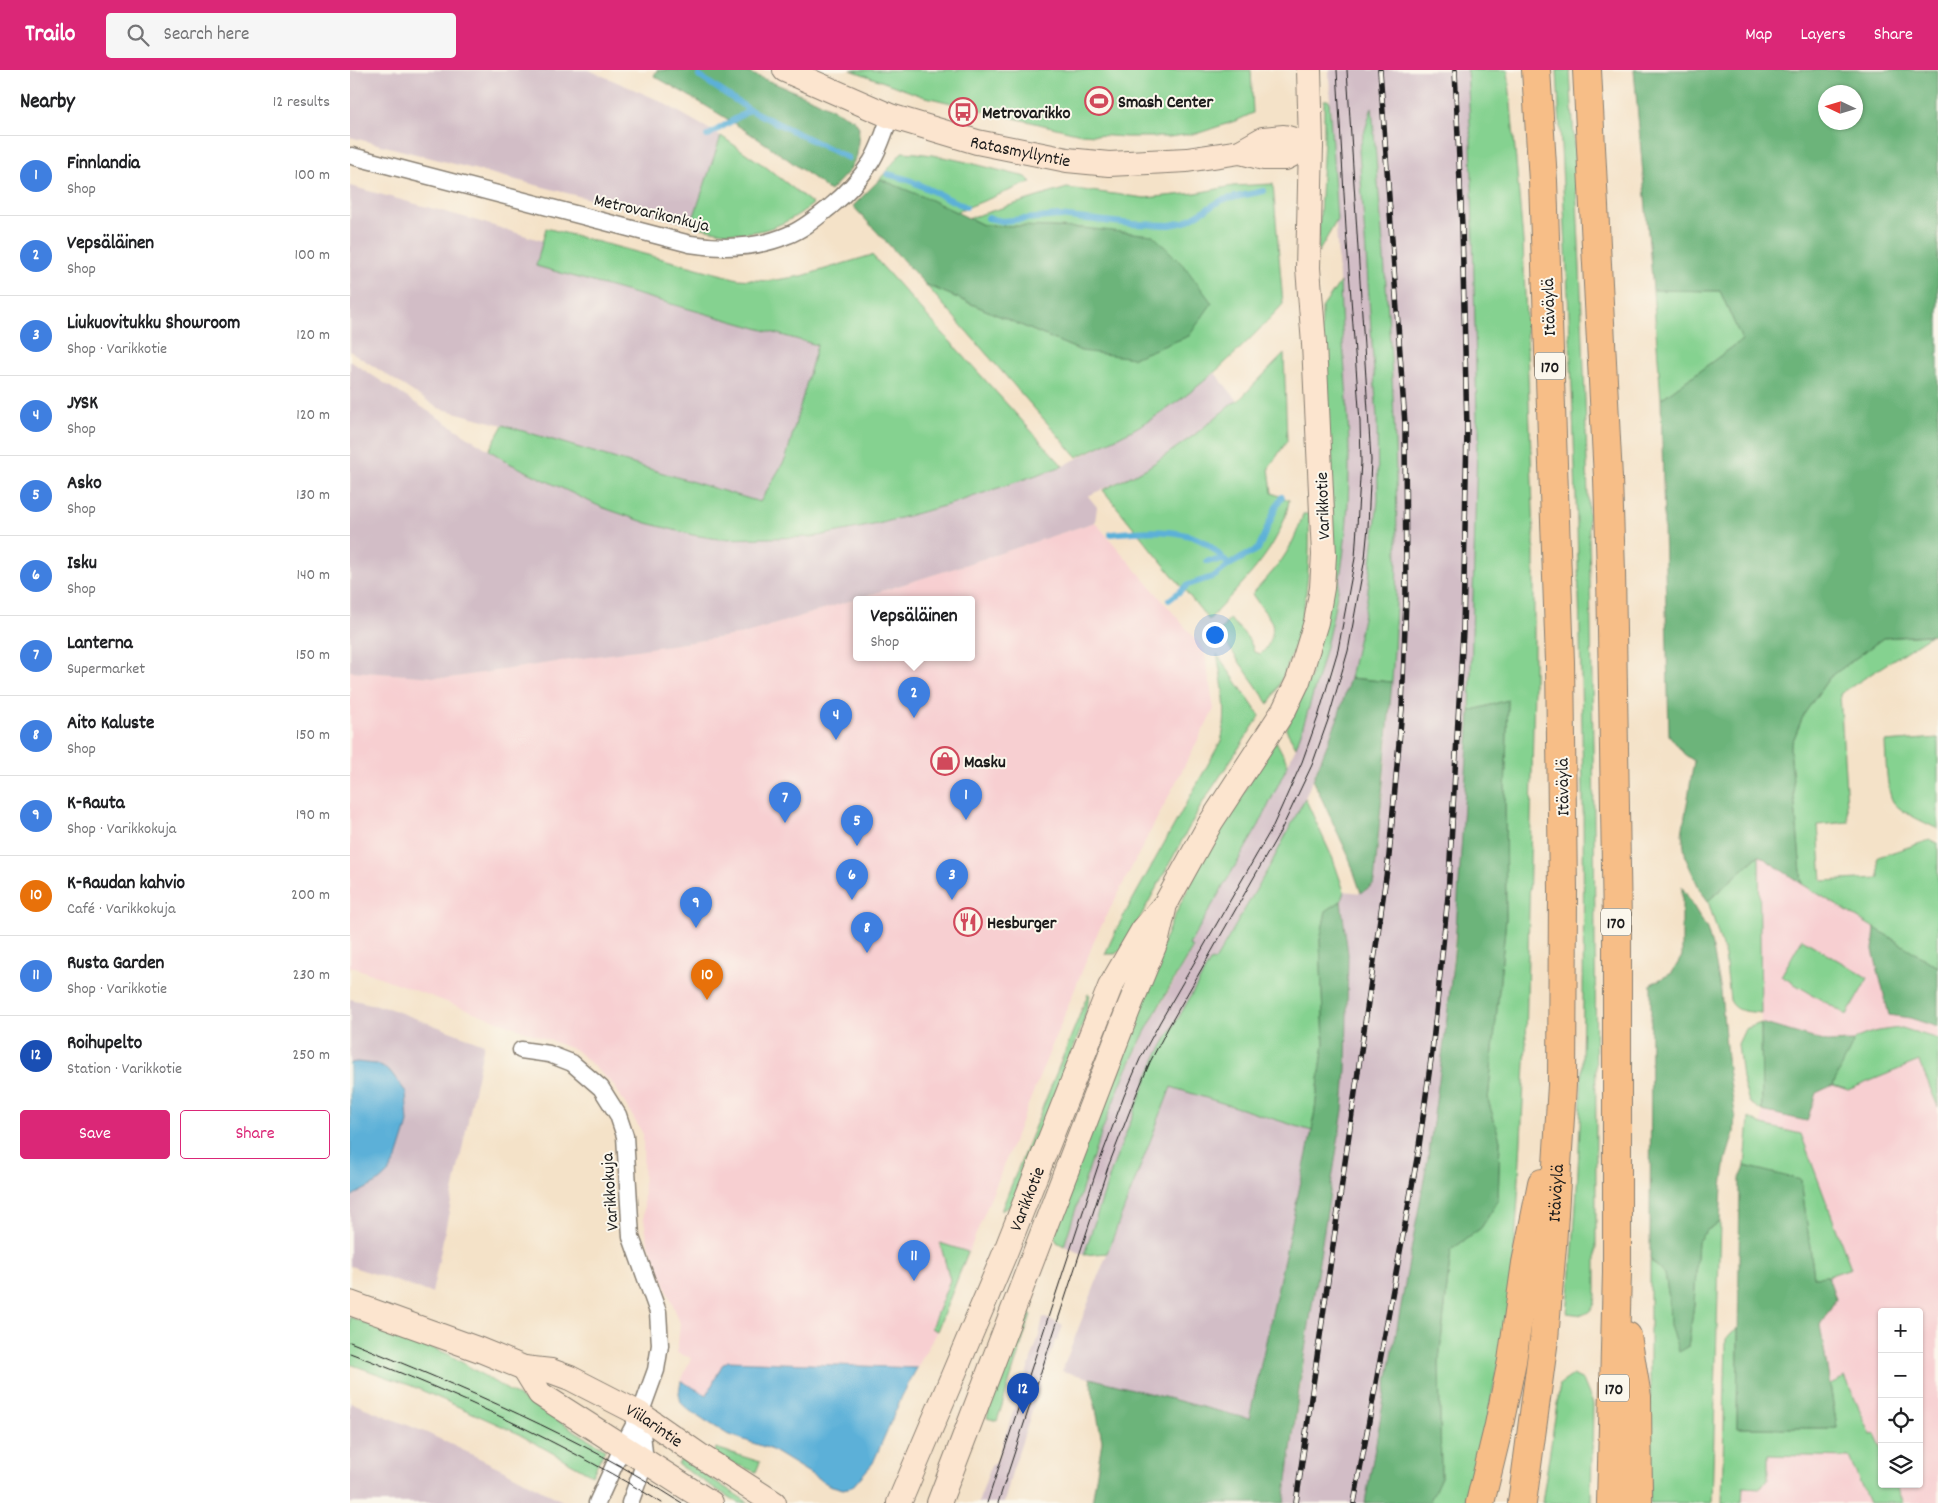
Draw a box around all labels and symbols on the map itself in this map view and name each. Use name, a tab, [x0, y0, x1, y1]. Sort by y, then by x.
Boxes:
north arrow	[1818, 85, 1863, 130]
sports icon: Smash Center	[1084, 86, 1114, 116]
place label: Smash Center	[1118, 91, 1213, 116]
bus stop icon: Metrovarikko	[948, 97, 978, 127]
place label: Metrovarikko	[982, 102, 1071, 127]
street label: Ratasmyllyntie	[967, 131, 1073, 175]
street label: Metrovarikonkuja	[591, 189, 712, 240]
street label: Itäväylä	[1537, 277, 1564, 336]
road number: 170	[1535, 352, 1565, 380]
street label: Varikkotie	[1311, 472, 1338, 540]
your location	[1202, 622, 1228, 648]
pin: 2	[898, 677, 930, 718]
pin: 4	[820, 699, 852, 740]
shop icon: Masku	[930, 746, 960, 776]
place label: Masku	[964, 751, 1006, 776]
street label: Itäväylä	[1551, 758, 1578, 816]
pin: 1	[950, 779, 982, 820]
pin: 7	[769, 782, 801, 823]
pin: 5	[841, 805, 873, 846]
pin: 6	[836, 859, 868, 900]
pin: 3	[936, 859, 968, 900]
pin: 9	[680, 887, 712, 928]
restaurant icon: Hesburger	[953, 907, 983, 937]
road number: 170	[1601, 909, 1631, 936]
pin: 8	[851, 912, 883, 953]
place label: Hesburger	[987, 912, 1057, 937]
pin: 10	[691, 959, 723, 1000]
street label: Varikkokuja	[596, 1151, 627, 1232]
street label: Varikkotie	[1005, 1163, 1053, 1236]
street label: Itäväylä	[1544, 1163, 1572, 1223]
pin: 11	[898, 1240, 930, 1281]
pin: 12	[1007, 1373, 1039, 1414]
road number: 170	[1599, 1375, 1629, 1402]
street label: Viilarintie	[621, 1399, 687, 1455]

